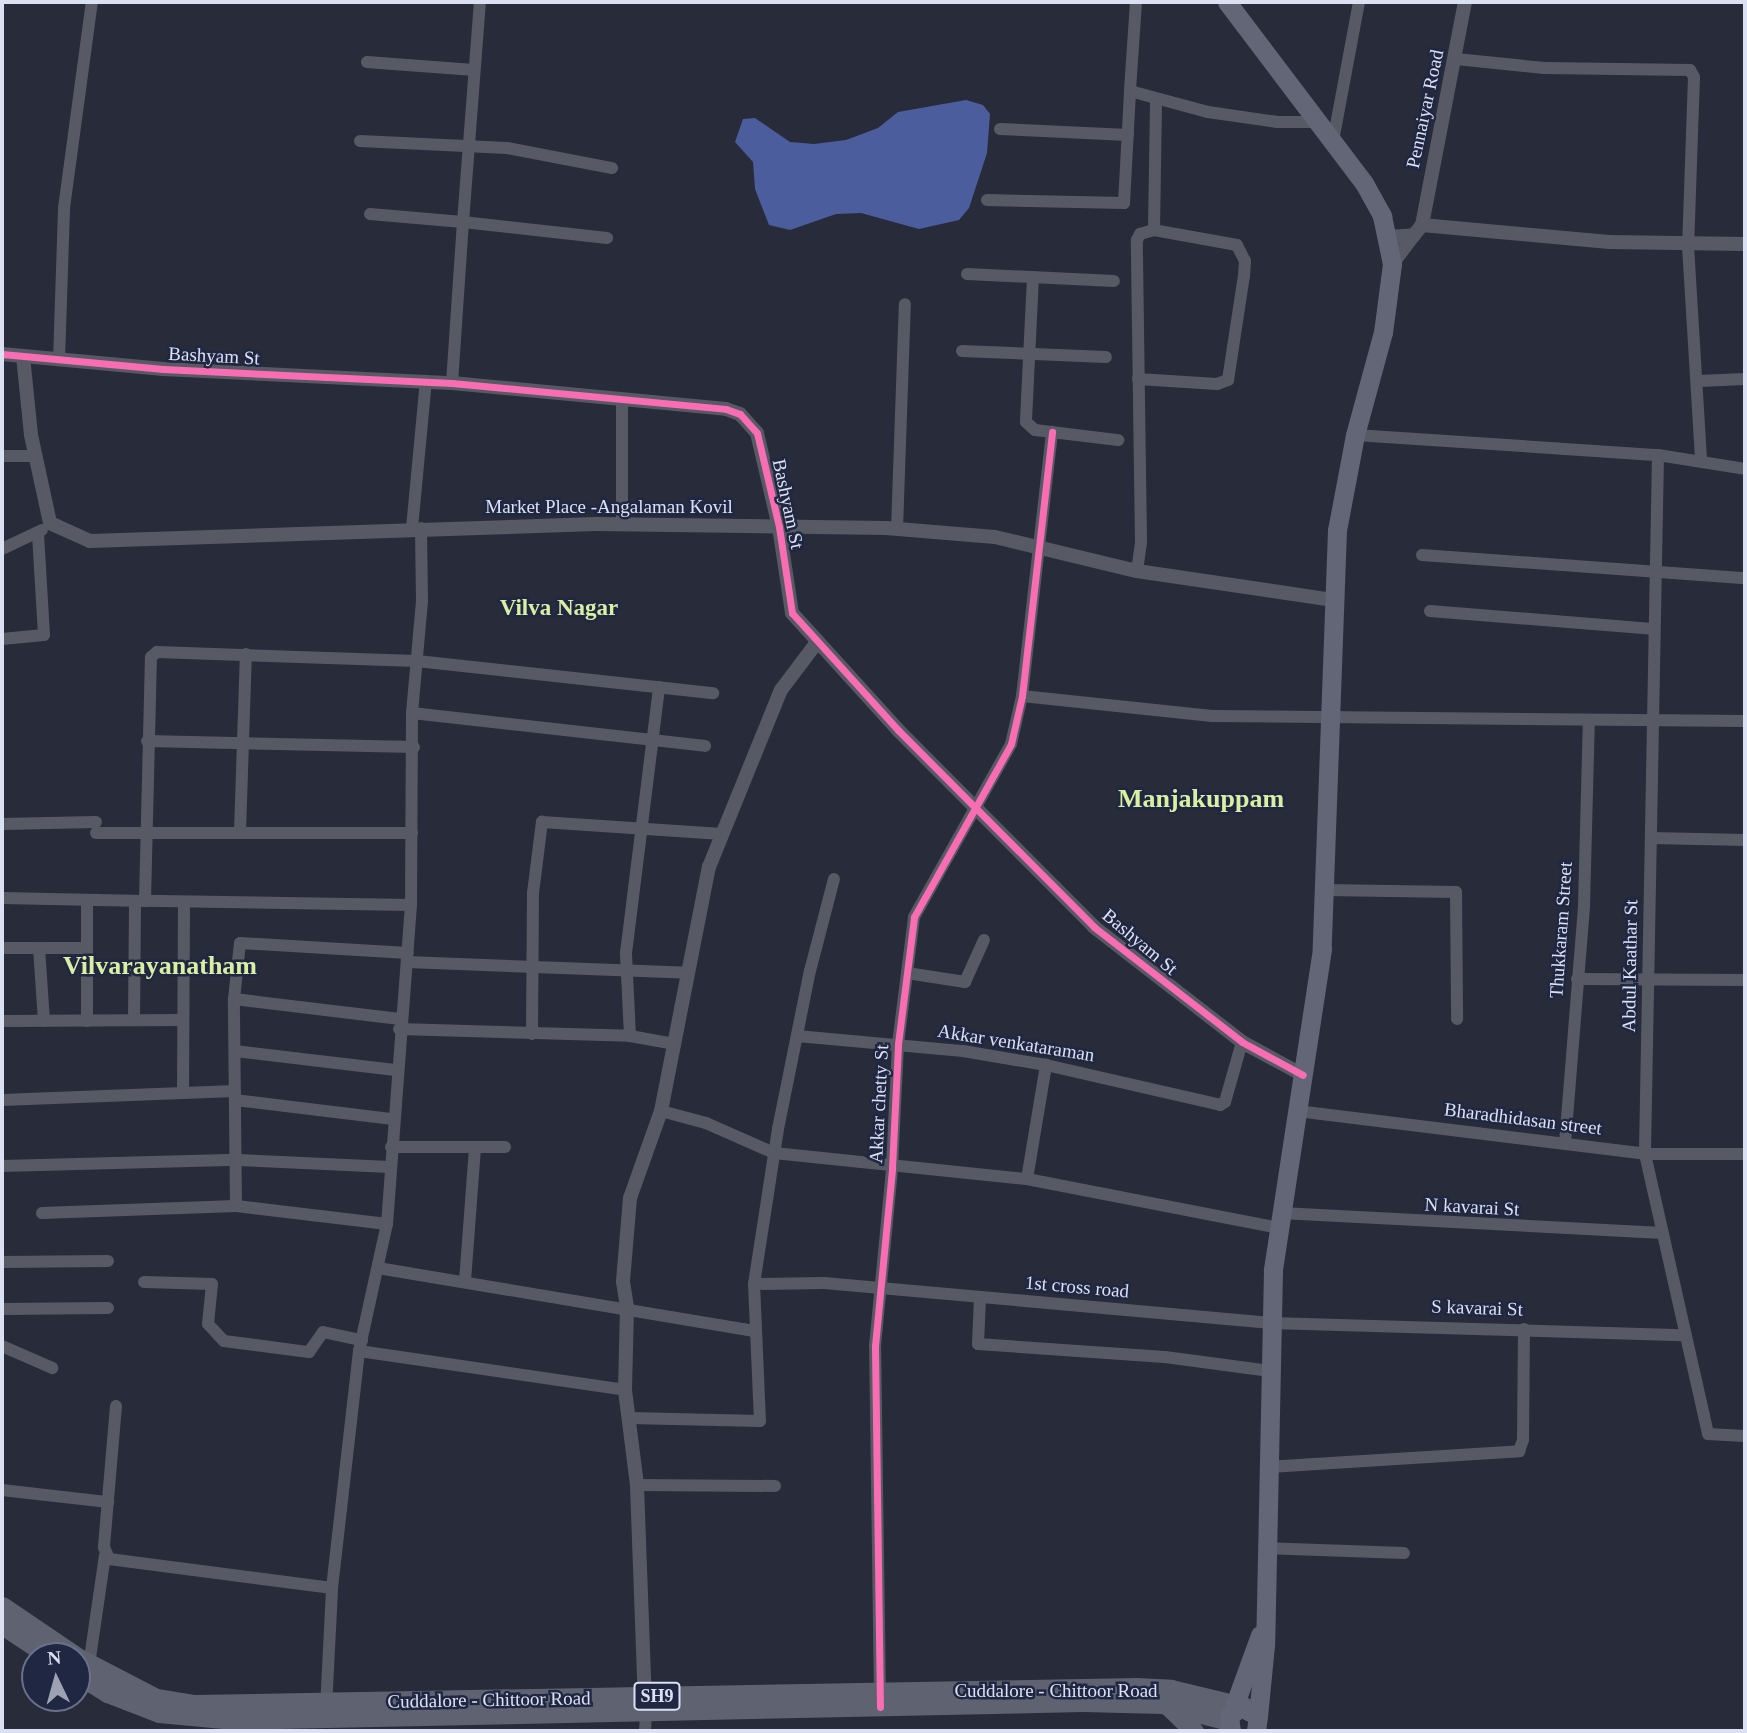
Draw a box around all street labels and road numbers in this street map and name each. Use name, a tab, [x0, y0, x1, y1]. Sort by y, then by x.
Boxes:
street label: Pennaiyar Road	[1399, 38, 1451, 180]
street label: Bashyam St	[161, 342, 267, 370]
street label: Bashyam St	[766, 451, 810, 557]
street label: Market Place -Angalaman Kovil	[471, 496, 747, 518]
street label: Thukkaram Street	[1544, 850, 1578, 1010]
street label: Abdul Kaathar St	[1617, 891, 1643, 1041]
street label: Bashyam St	[1093, 900, 1187, 984]
street label: Akkar venkataraman	[923, 1017, 1109, 1069]
street label: Akkar chetty St	[864, 1037, 894, 1171]
street label: Bharadhidasan street	[1426, 1096, 1620, 1142]
street label: N kavarai St	[1419, 1193, 1525, 1221]
street label: 1st cross road	[1014, 1270, 1140, 1304]
street label: S kavarai St	[1426, 1295, 1528, 1321]
street label: Cuddalore - Chittoor Road	[940, 1680, 1172, 1702]
road number: SH9	[632, 1681, 682, 1710]
street label: Cuddalore - Chittoor Road	[373, 1687, 605, 1713]

